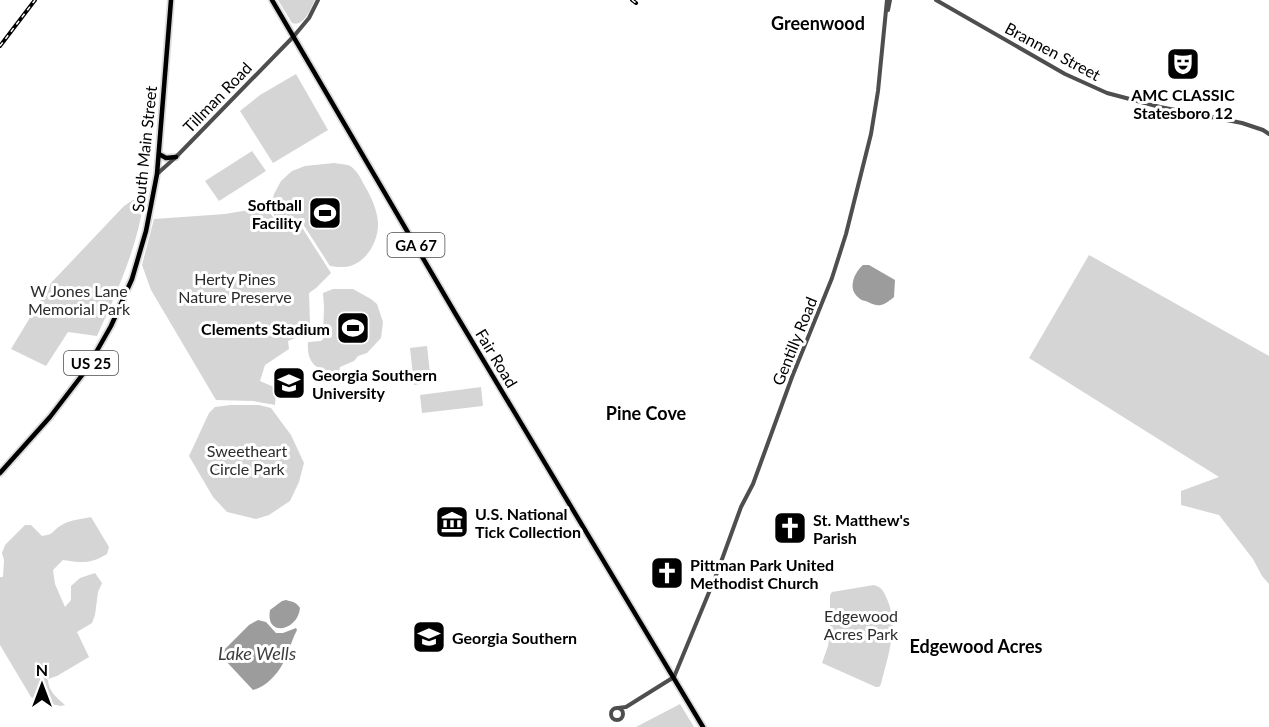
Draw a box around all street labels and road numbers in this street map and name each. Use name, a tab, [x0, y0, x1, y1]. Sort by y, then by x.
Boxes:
street label: Brannen Street	[1002, 18, 1104, 84]
street label: Tillman Road	[179, 58, 255, 136]
street label: South Main Street	[128, 85, 160, 213]
road number: GA 67	[388, 233, 444, 257]
street label: Gentilly Road	[768, 294, 820, 388]
street label: Fair Road	[472, 325, 522, 391]
road number: US 25	[64, 351, 118, 375]

